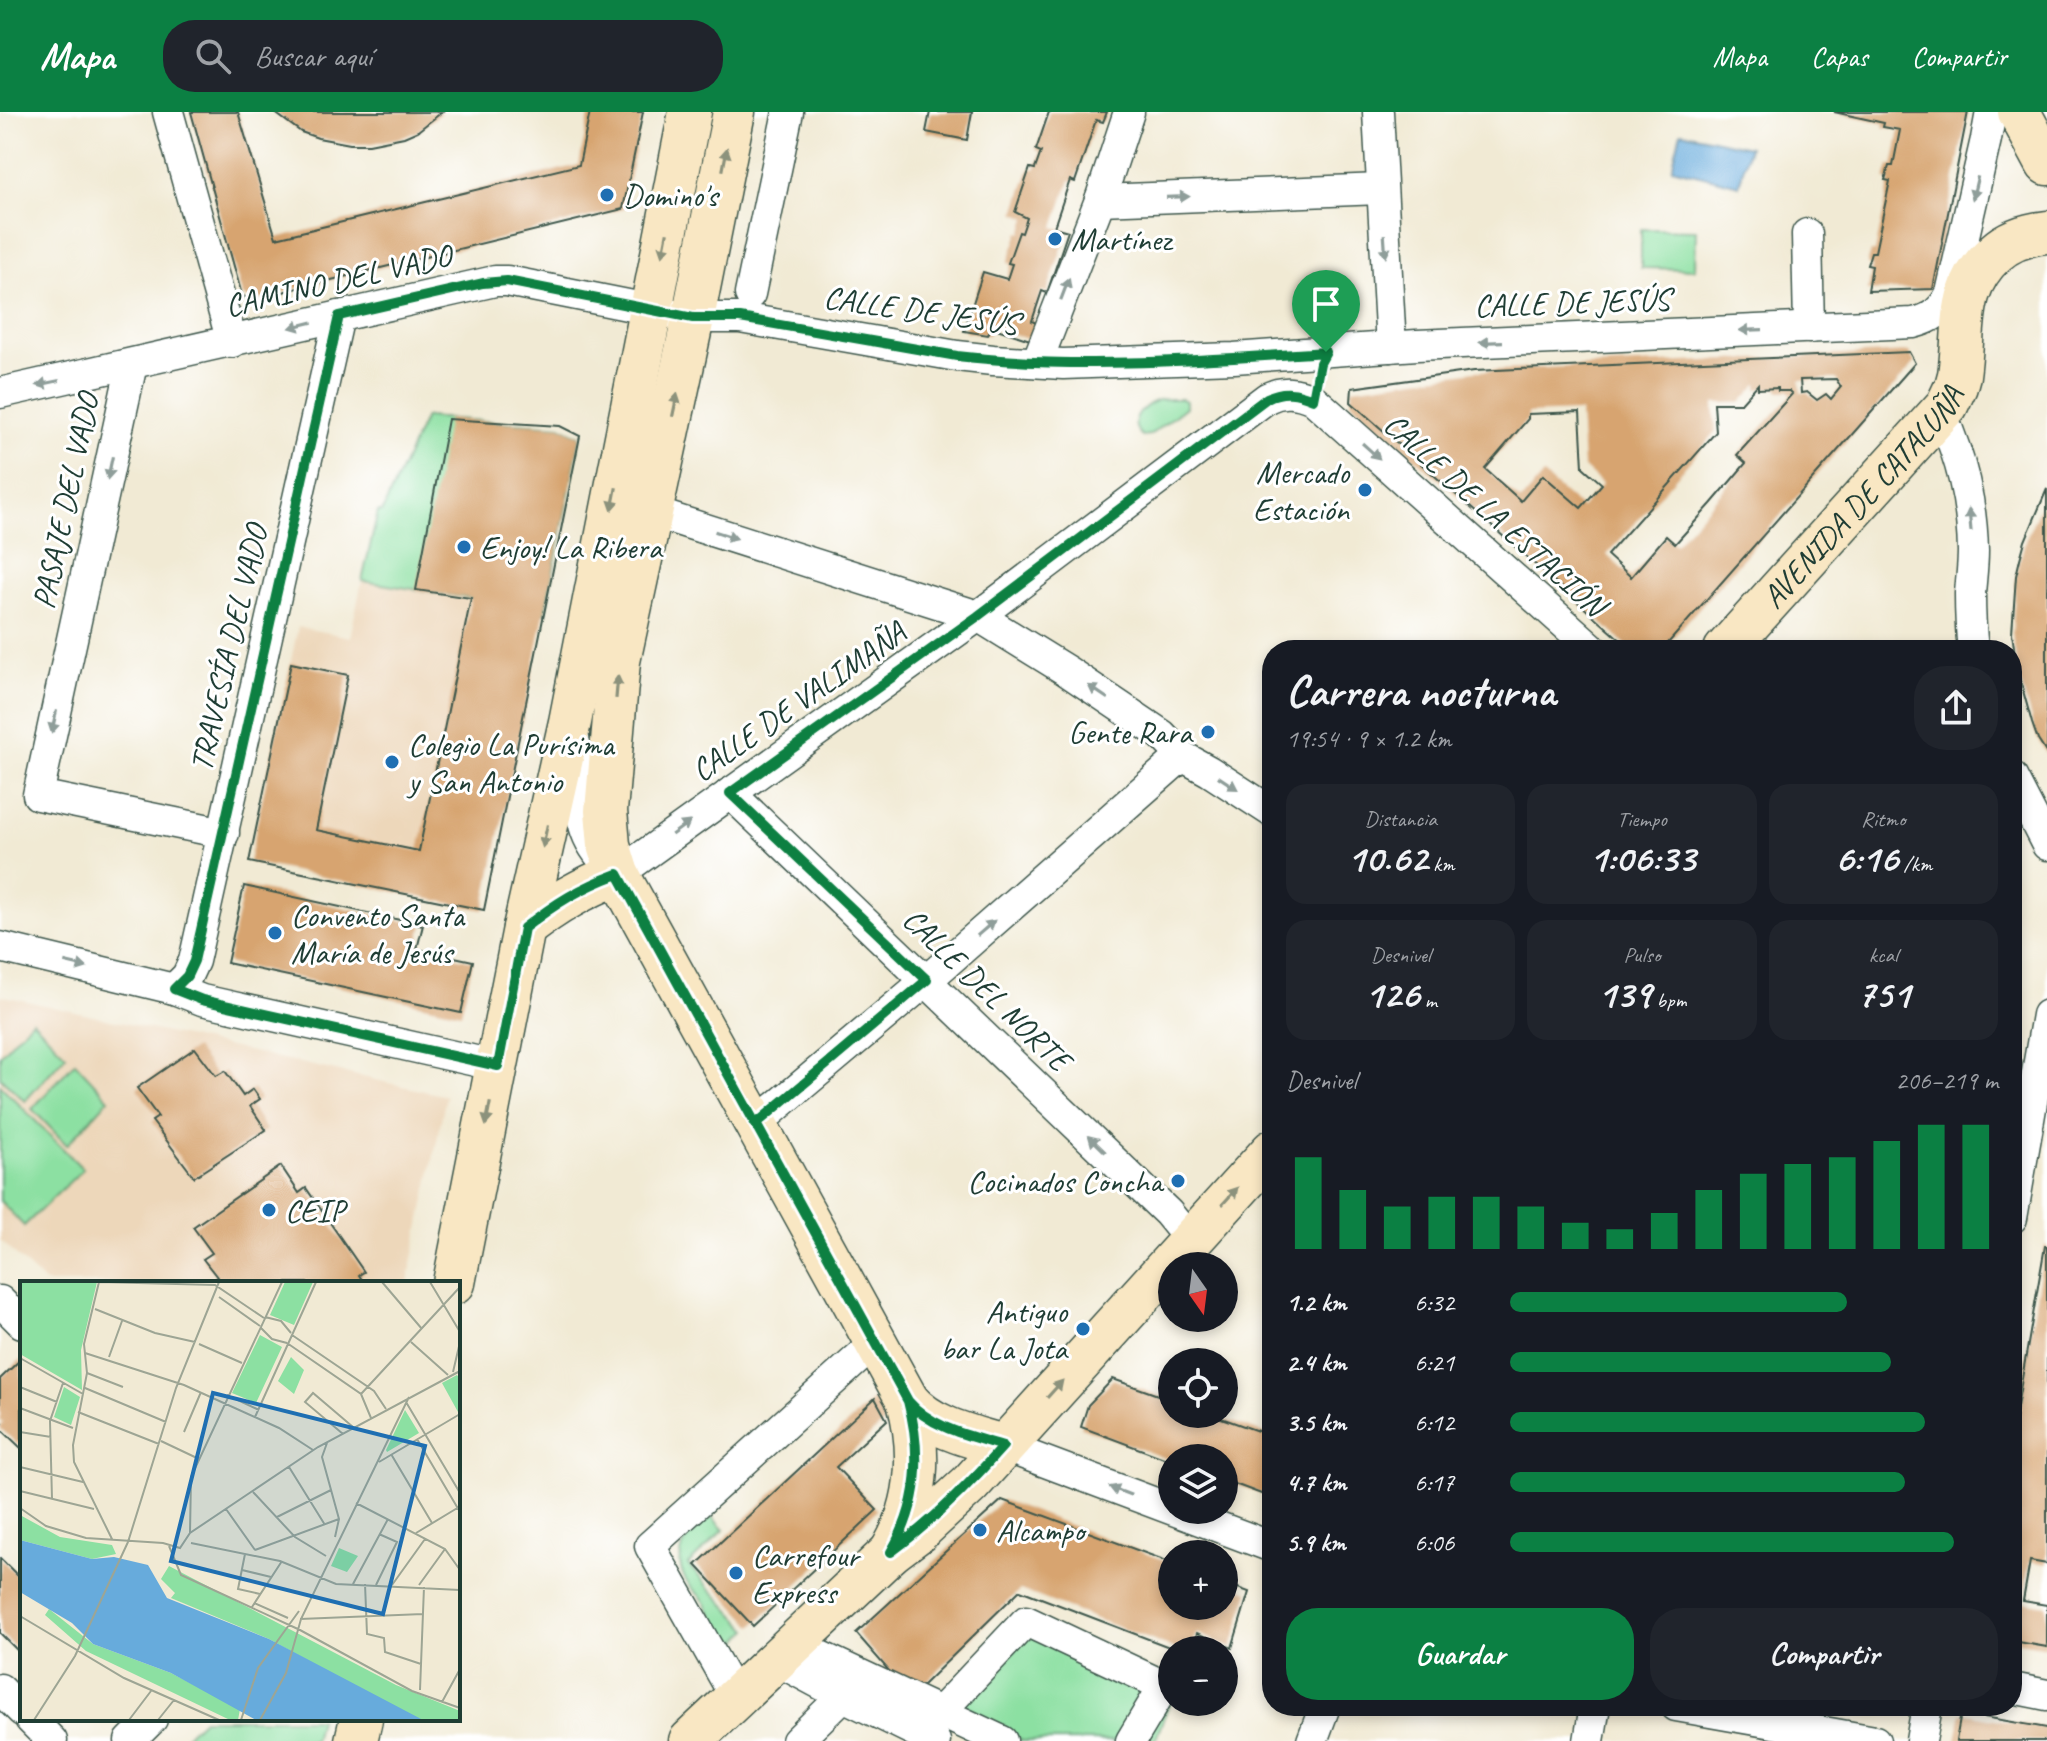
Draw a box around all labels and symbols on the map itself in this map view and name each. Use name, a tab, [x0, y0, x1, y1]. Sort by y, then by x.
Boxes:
one-way arrow	[719, 147, 731, 172]
place label: Domino's	[623, 175, 720, 216]
one-way arrow	[1968, 176, 1981, 201]
marker: Domino's	[598, 186, 616, 204]
one-way arrow	[1166, 190, 1191, 203]
place label: Martínez	[1071, 219, 1174, 260]
marker: Martínez	[1046, 230, 1064, 248]
one-way arrow	[658, 231, 670, 256]
street label: CAMINO DEL VADO	[221, 234, 458, 326]
one-way arrow	[1379, 234, 1392, 259]
pin	[1292, 270, 1360, 352]
street label: CALLE DE JESÚS	[821, 277, 1027, 345]
one-way arrow	[1059, 277, 1072, 301]
street label: CALLE DE JESÚS	[1474, 278, 1677, 326]
one-way arrow	[289, 320, 314, 332]
one-way arrow	[1738, 324, 1763, 337]
one-way arrow	[1478, 335, 1503, 348]
one-way arrow	[35, 377, 60, 390]
street label: AVENIDA DE CATALUÑA	[1753, 379, 1974, 617]
street label: PASAJE DEL VADO	[23, 387, 109, 612]
one-way arrow	[669, 392, 682, 417]
street label: CALLE DE LA ESTACIÓN	[1375, 404, 1618, 628]
one-way arrow	[1360, 442, 1380, 459]
place label: Mercado Estación	[1253, 452, 1351, 530]
one-way arrow	[103, 455, 116, 480]
marker: Mercado Estación	[1356, 481, 1374, 499]
one-way arrow	[607, 486, 620, 511]
one-way arrow	[1964, 507, 1977, 532]
street label: TRAVESÍA DEL VADO	[180, 518, 277, 775]
place label: Enjoy! La Ribera	[480, 527, 664, 568]
one-way arrow	[714, 529, 738, 542]
marker: Enjoy! La Ribera	[455, 538, 473, 556]
street label: CALLE DE VALIMAÑA	[683, 611, 915, 791]
one-way arrow	[611, 674, 624, 699]
one-way arrow	[1087, 686, 1109, 700]
one-way arrow	[47, 709, 60, 734]
place label: Gente Rara	[1068, 712, 1194, 753]
marker: Gente Rara	[1199, 723, 1217, 741]
place label: Colegio La Purísima y San Antonio	[406, 724, 616, 802]
marker: Colegio La Purísima y San Antonio	[383, 753, 401, 771]
one-way arrow	[1217, 775, 1238, 790]
one-way arrow	[671, 821, 692, 836]
one-way arrow	[538, 823, 551, 848]
place label: Convento Santa María de Jesús	[291, 895, 466, 973]
street label: CALLE DEL NORTE	[894, 899, 1083, 1083]
one-way arrow	[977, 920, 996, 938]
marker: Convento Santa María de Jesús	[266, 924, 284, 942]
one-way arrow	[64, 960, 89, 972]
one-way arrow	[481, 1102, 494, 1127]
one-way arrow	[1088, 1135, 1107, 1154]
place label: Cocinados Concha	[968, 1161, 1165, 1202]
marker: Cocinados Concha	[1169, 1172, 1187, 1190]
one-way arrow	[1221, 1187, 1239, 1206]
place label: CEIP	[285, 1190, 349, 1231]
marker: CEIP	[260, 1201, 278, 1219]
north arrow	[1158, 1252, 1238, 1332]
inset map	[20, 1281, 460, 1721]
place label: Antiguo bar La Jota	[940, 1291, 1069, 1369]
marker: Antiguo bar La Jota	[1074, 1320, 1092, 1338]
one-way arrow	[1046, 1379, 1064, 1398]
one-way arrow	[1108, 1484, 1132, 1497]
place label: Alcampo	[996, 1510, 1088, 1551]
marker: Alcampo	[971, 1521, 989, 1539]
place label: Carrefour Express	[752, 1535, 862, 1613]
marker: Carrefour Express	[727, 1564, 745, 1582]

